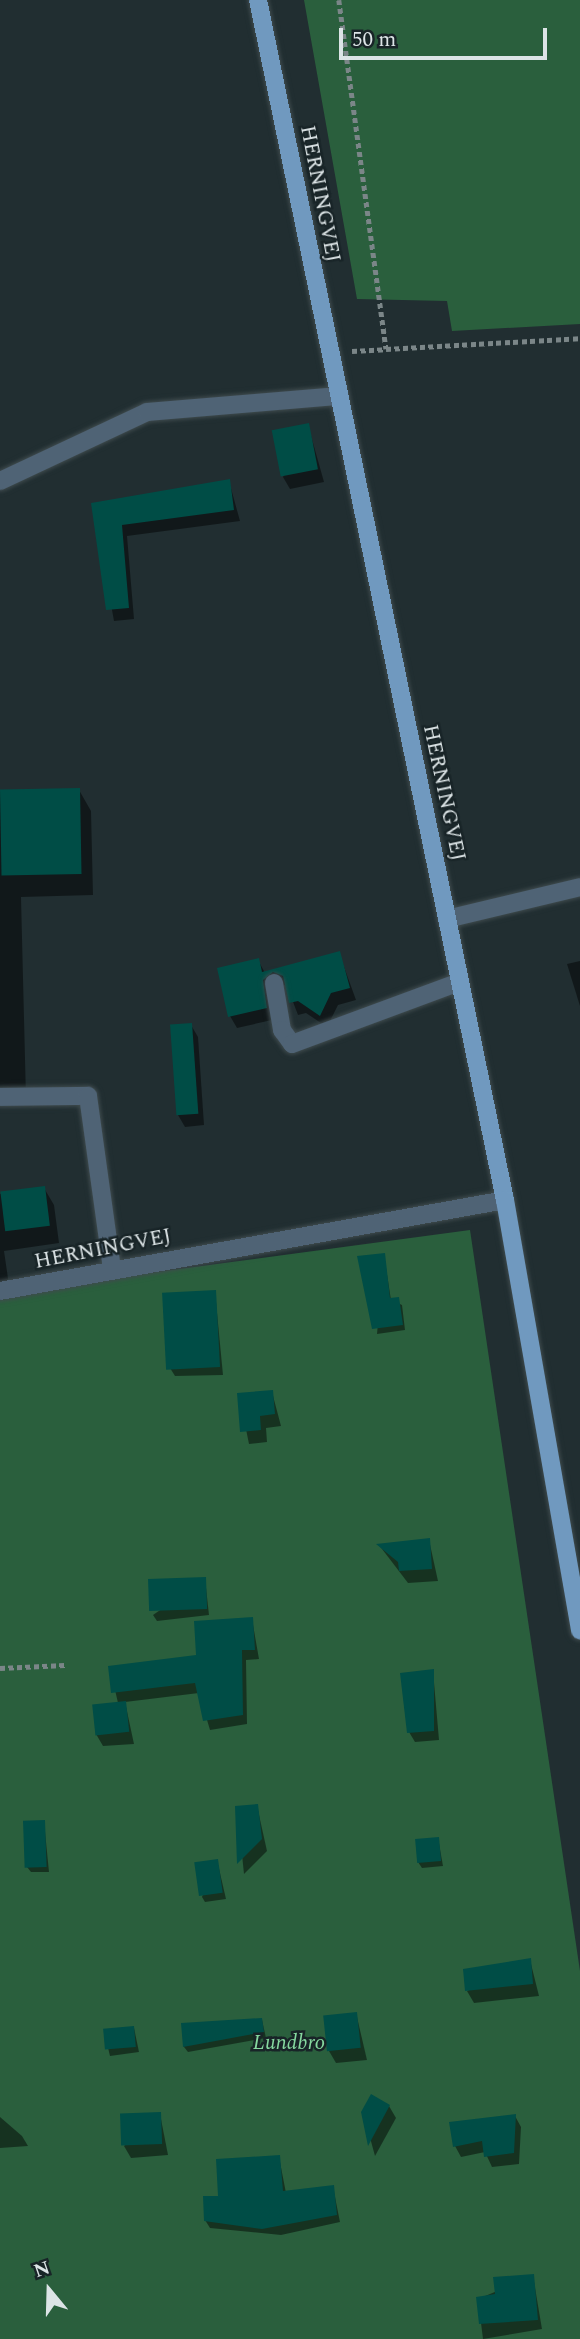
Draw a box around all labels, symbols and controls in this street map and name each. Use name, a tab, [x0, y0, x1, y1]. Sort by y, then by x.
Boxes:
scale bar	[342, 14, 550, 58]
text: 50 m	[352, 24, 396, 56]
street label: HERNINGVEJ	[294, 123, 346, 265]
street label: HERNINGVEJ	[417, 722, 471, 864]
street label: HERNINGVEJ	[32, 1223, 174, 1275]
park label: Lundbro	[253, 2030, 325, 2056]
text: N	[30, 2253, 54, 2286]
north arrow	[14, 2255, 84, 2325]

